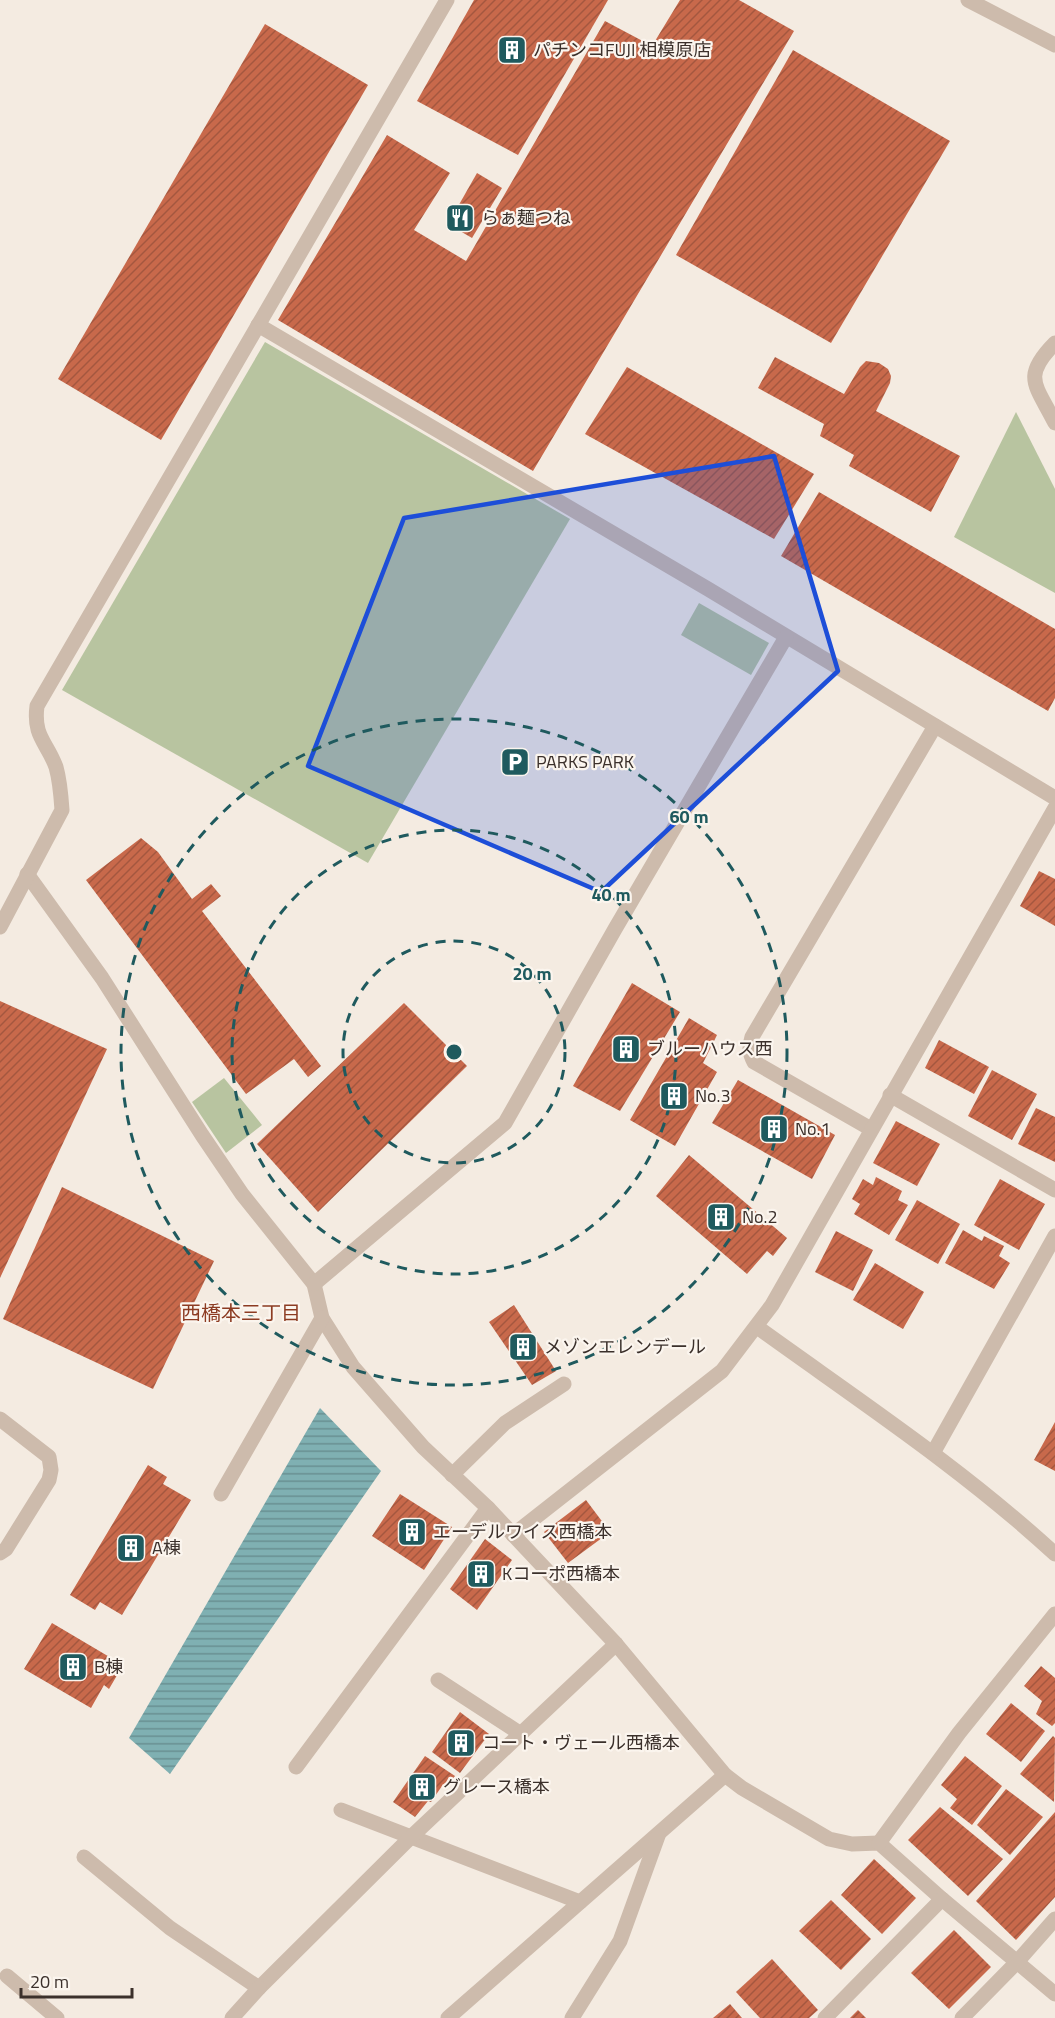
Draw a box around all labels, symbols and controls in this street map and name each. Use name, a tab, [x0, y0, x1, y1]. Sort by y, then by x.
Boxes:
building icon: パチンコFUJI 相模原店	[496, 34, 528, 66]
place label: パチンコFUJI 相模原店	[533, 36, 711, 63]
restaurant icon: らぁ麺つね	[444, 202, 476, 234]
place label: らぁ麺つね	[481, 204, 571, 231]
parking icon: PARKS PARK	[499, 746, 531, 778]
place label: PARKS PARK	[536, 748, 634, 775]
text: 60 m	[669, 803, 709, 830]
text: 40 m	[591, 881, 631, 908]
text: 20 m	[512, 960, 552, 987]
building icon: ブルーハウス西	[610, 1033, 642, 1065]
place label: ブルーハウス西	[647, 1035, 773, 1062]
centre of rings	[444, 1042, 464, 1062]
building icon: No.3	[658, 1080, 690, 1112]
place label: No.3	[695, 1082, 731, 1109]
building icon: No.1	[758, 1113, 790, 1145]
place label: No.1	[795, 1115, 831, 1142]
building icon: No.2	[705, 1201, 737, 1233]
place label: No.2	[742, 1203, 778, 1230]
district label: 西橋本三丁目	[181, 1297, 301, 1328]
building icon: メゾンエレンデール	[507, 1331, 539, 1363]
place label: メゾンエレンデール	[544, 1333, 706, 1360]
building icon: エーデルワイス西橋本	[396, 1516, 428, 1548]
place label: エーデルワイス西橋本	[433, 1518, 612, 1545]
building icon: A棟	[115, 1532, 147, 1564]
place label: A棟	[152, 1534, 181, 1561]
building icon: Kコーポ西橋本	[465, 1558, 497, 1590]
place label: Kコーポ西橋本	[502, 1560, 620, 1587]
building icon: B棟	[57, 1651, 89, 1683]
place label: B棟	[94, 1653, 123, 1680]
building icon: コート・ヴェール西橋本	[445, 1727, 477, 1759]
place label: コート・ヴェール西橋本	[482, 1729, 680, 1756]
building icon: グレース橋本	[406, 1771, 438, 1803]
place label: グレース橋本	[443, 1773, 550, 1800]
scale bar	[21, 1961, 132, 1999]
text: 20 m	[30, 1968, 69, 1995]

